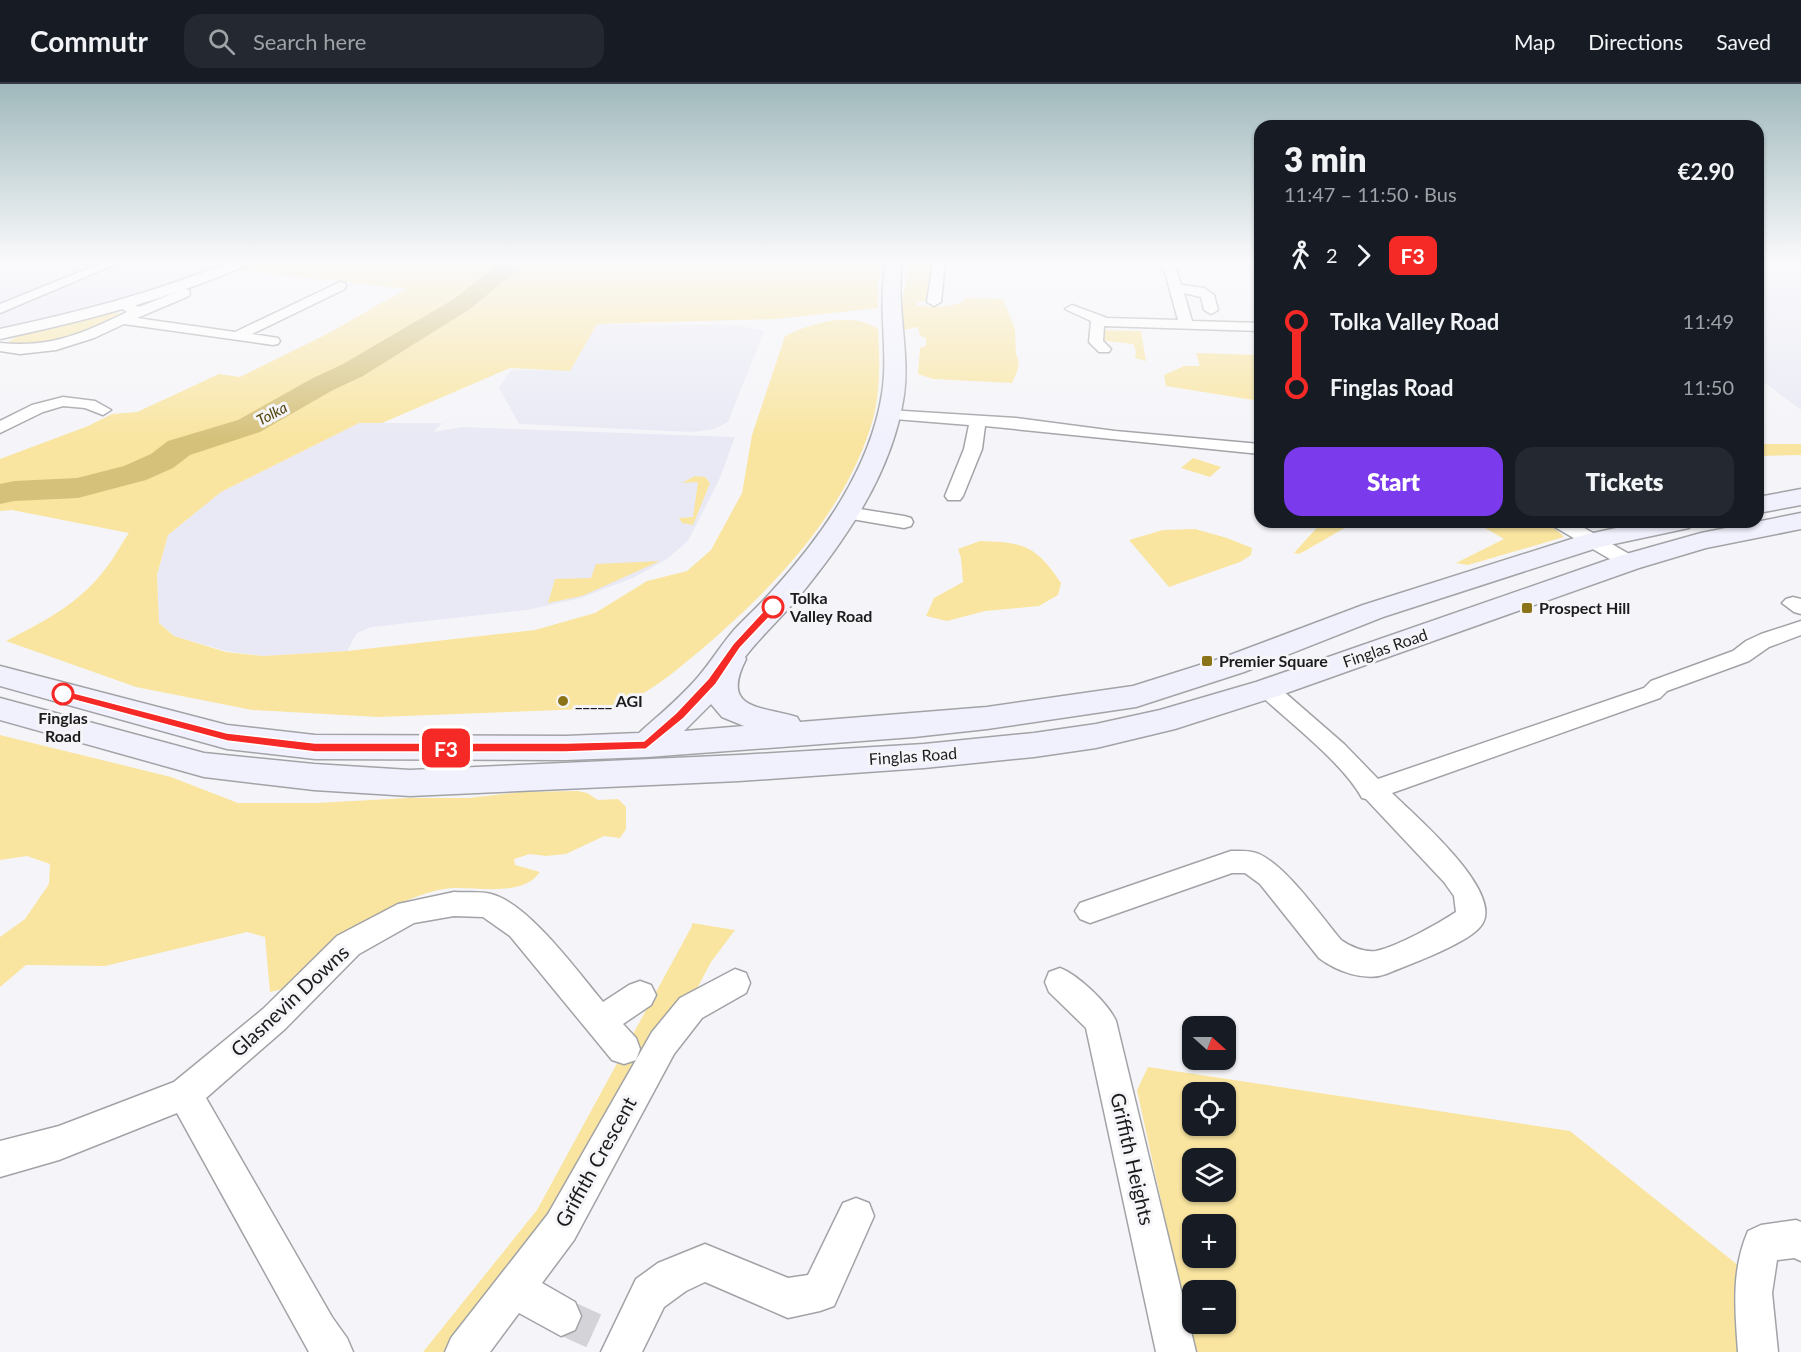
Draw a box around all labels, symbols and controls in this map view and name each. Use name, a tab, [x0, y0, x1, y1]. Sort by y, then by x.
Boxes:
search box	[184, 14, 604, 68]
text: Commutr	[30, 24, 148, 58]
icon: search	[205, 25, 238, 58]
text: Search here	[253, 28, 366, 55]
text: Map	[1514, 29, 1555, 54]
text: Directions	[1588, 29, 1683, 54]
text: Saved	[1716, 29, 1771, 54]
text: 3 min	[1284, 139, 1366, 179]
text: €2.90	[1678, 158, 1734, 185]
text: 11:47 – 11:50 · Bus	[1284, 182, 1457, 206]
icon: walk	[1284, 239, 1317, 272]
icon: forward	[1347, 239, 1380, 272]
text: 2	[1326, 243, 1338, 267]
text: F3	[1401, 243, 1425, 268]
text: Tolka Valley Road	[1330, 308, 1499, 335]
text: 11:49	[1683, 309, 1734, 333]
text: Finglas Road	[1330, 374, 1453, 401]
text: 11:50	[1683, 375, 1734, 399]
water label: Tolka	[253, 397, 290, 429]
button: Start	[1284, 447, 1503, 516]
button: Tickets	[1515, 447, 1734, 516]
place label: Tolka Valley Road	[789, 588, 872, 625]
marker: Tolka Valley Road	[762, 596, 784, 618]
place label: Prospect Hill	[1539, 598, 1630, 617]
marker: Prospect Hill	[1520, 601, 1534, 615]
street label: Finglas Road	[1340, 624, 1430, 671]
place label: Premier Square	[1219, 651, 1328, 670]
marker: Premier Square	[1200, 654, 1214, 668]
marker: Finglas Road	[52, 683, 74, 705]
place label: _____ AGI	[575, 691, 643, 710]
marker: _____ AGI	[556, 694, 570, 708]
place label: Finglas Road	[38, 708, 88, 745]
line badge: F3	[419, 728, 473, 768]
text: F3	[434, 736, 458, 761]
street label: Finglas Road	[868, 743, 958, 768]
street label: Glasnevin Downs	[225, 939, 353, 1061]
north arrow	[1182, 1016, 1236, 1070]
map controls	[1182, 1016, 1236, 1334]
button: locate	[1182, 1082, 1236, 1136]
street label: Griffith Heights	[1106, 1090, 1160, 1227]
street label: Griffith Crescent	[549, 1092, 641, 1231]
button: layers	[1182, 1148, 1236, 1202]
button: +	[1182, 1214, 1236, 1268]
button: −	[1182, 1280, 1236, 1334]

